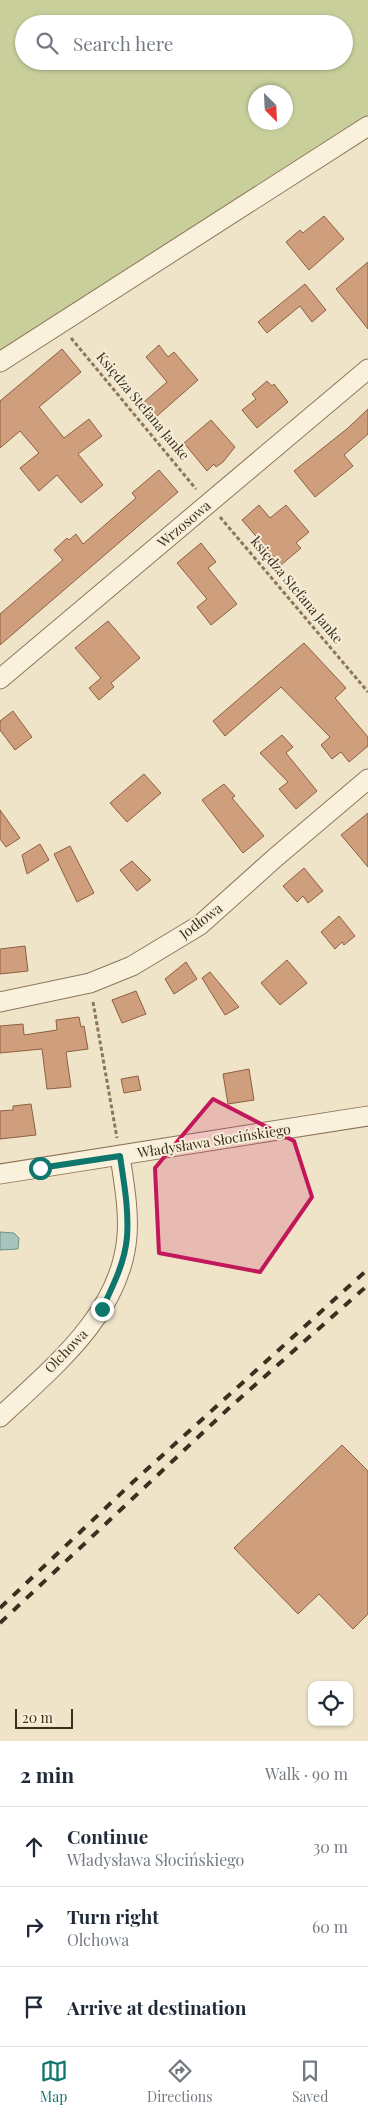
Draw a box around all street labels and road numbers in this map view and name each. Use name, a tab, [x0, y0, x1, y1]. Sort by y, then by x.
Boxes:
street label: Księdza Stefana Janke	[93, 348, 194, 464]
street label: Wrzosowa	[152, 496, 214, 552]
street label: księdza Stefana Janke	[247, 532, 348, 647]
street label: Jodłowa	[175, 898, 226, 944]
street label: Władysława Słocińskiego	[135, 1119, 292, 1162]
street label: Olchowa	[40, 1324, 91, 1377]

